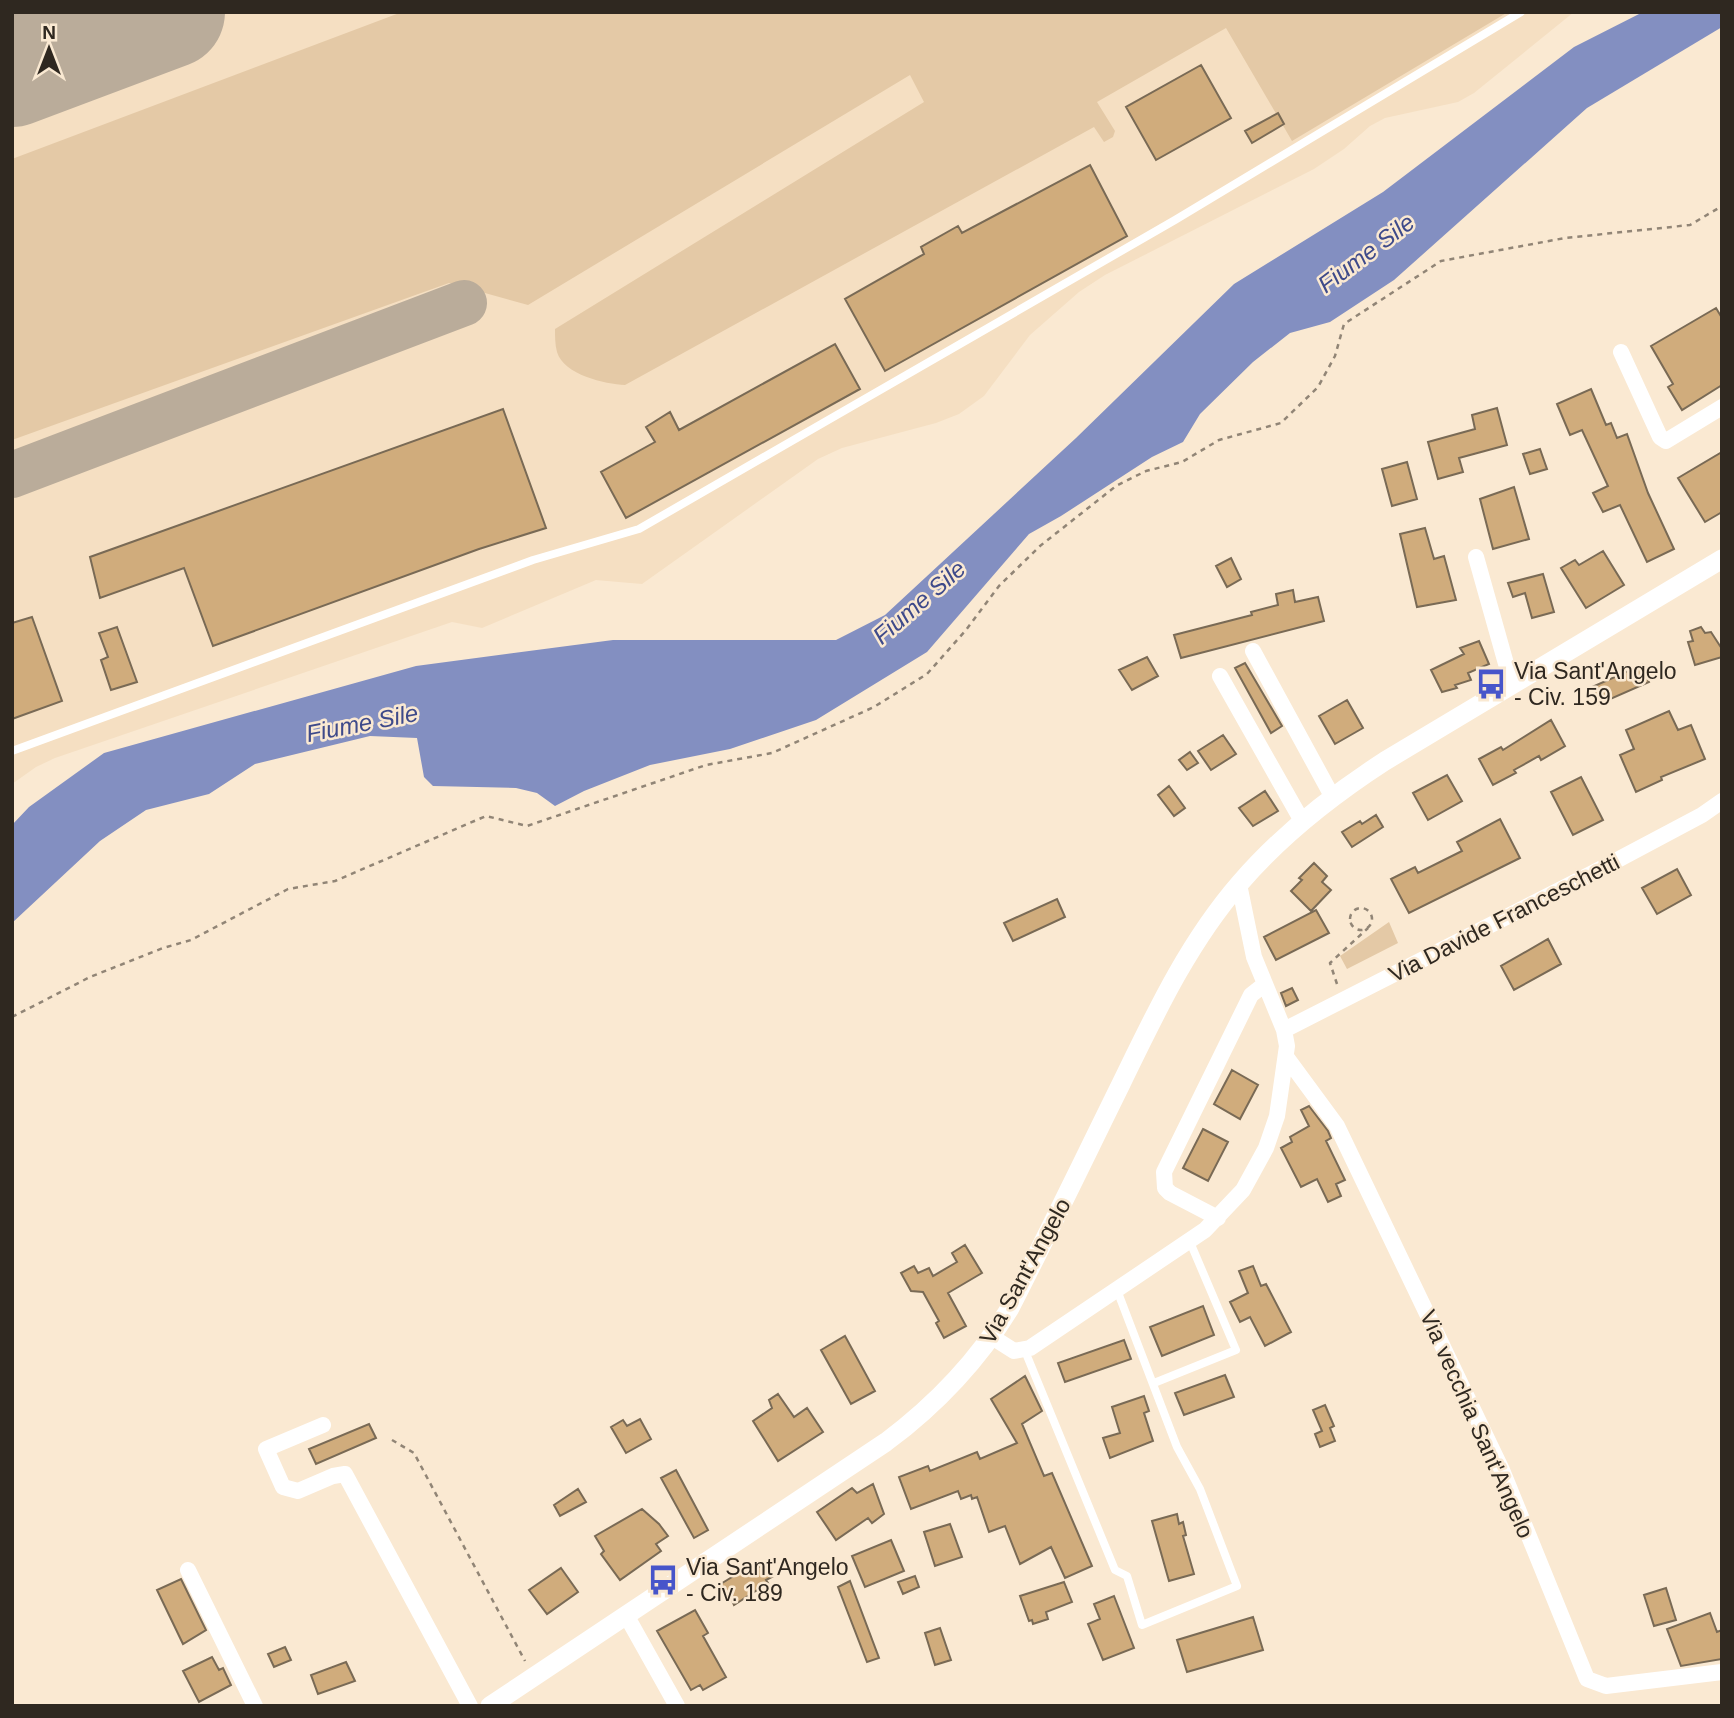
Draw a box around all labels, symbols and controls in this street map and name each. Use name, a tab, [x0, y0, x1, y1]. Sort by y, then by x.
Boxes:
north arrow	[14, 14, 84, 84]
text: N	[42, 22, 56, 43]
water label: Fiume Sile	[1313, 208, 1419, 298]
water label: Fiume Sile	[867, 555, 971, 649]
place label: Via Sant'Angelo - Civ. 159	[1514, 658, 1677, 710]
bus stop icon: Via Sant'Angelo - Civ. 159	[1474, 667, 1508, 701]
water label: Fiume Sile	[304, 699, 420, 747]
street label: Via Davide Franceschetti	[1384, 848, 1624, 988]
street label: Via Sant'Angelo	[974, 1194, 1076, 1348]
street label: Via vecchia Sant'Angelo	[1415, 1306, 1539, 1542]
place label: Via Sant'Angelo - Civ. 189	[686, 1554, 849, 1606]
bus stop icon: Via Sant'Angelo - Civ. 189	[646, 1563, 680, 1597]

